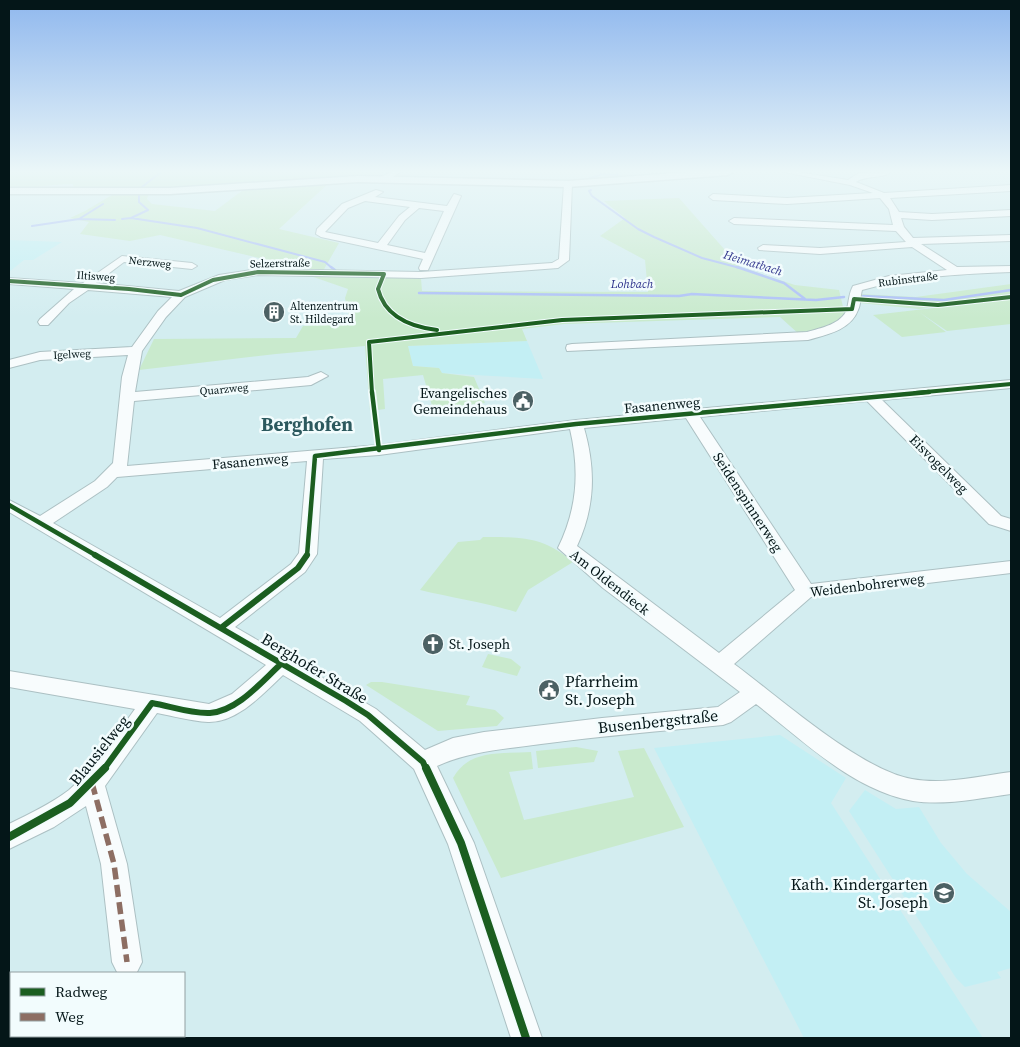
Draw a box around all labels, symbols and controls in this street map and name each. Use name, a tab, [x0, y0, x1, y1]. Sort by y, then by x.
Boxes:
water label: Heimatbach	[721, 246, 785, 280]
street label: Nerzweg	[128, 253, 172, 272]
street label: Selzerstraße	[250, 255, 311, 272]
street label: Iltisweg	[76, 268, 116, 285]
street label: Rubinstraße	[877, 268, 939, 291]
water label: Lohbach	[610, 276, 654, 292]
place label: Altenzentrum St. Hildegard	[290, 299, 358, 327]
building icon: Altenzentrum St. Hildegard	[262, 300, 286, 324]
street label: Igelweg	[53, 346, 91, 363]
street label: Quarzweg	[199, 380, 249, 399]
place label: Evangelisches Gemeindehaus	[413, 383, 507, 419]
public building icon: Evangelisches Gemeindehaus	[511, 389, 535, 413]
street label: Fasanenweg	[623, 392, 701, 418]
district label: Berghofen	[261, 411, 353, 437]
street label: Eisvogelweg	[905, 430, 973, 498]
street label: Fasanenweg	[211, 448, 289, 474]
street label: Seidenspinnerweg	[708, 448, 788, 556]
street label: Am Oldendieck	[566, 544, 654, 620]
street label: Weidenbohrerweg	[809, 568, 925, 602]
street label: Berghofer Straße	[257, 627, 373, 709]
church icon: St. Joseph	[421, 632, 445, 656]
place label: St. Joseph	[449, 634, 510, 654]
place label: Pfarrheim St. Joseph	[565, 670, 638, 710]
public building icon: Pfarrheim St. Joseph	[537, 678, 561, 702]
street label: Busenbergstraße	[597, 704, 719, 738]
street label: Blausielweg	[64, 710, 134, 790]
place label: Kath. Kindergarten St. Joseph	[791, 873, 928, 913]
school or university icon: Kath. Kindergarten St. Joseph	[932, 881, 956, 905]
legend	[10, 972, 185, 1037]
text: Radweg	[55, 981, 108, 1002]
text: Weg	[55, 1006, 84, 1027]

